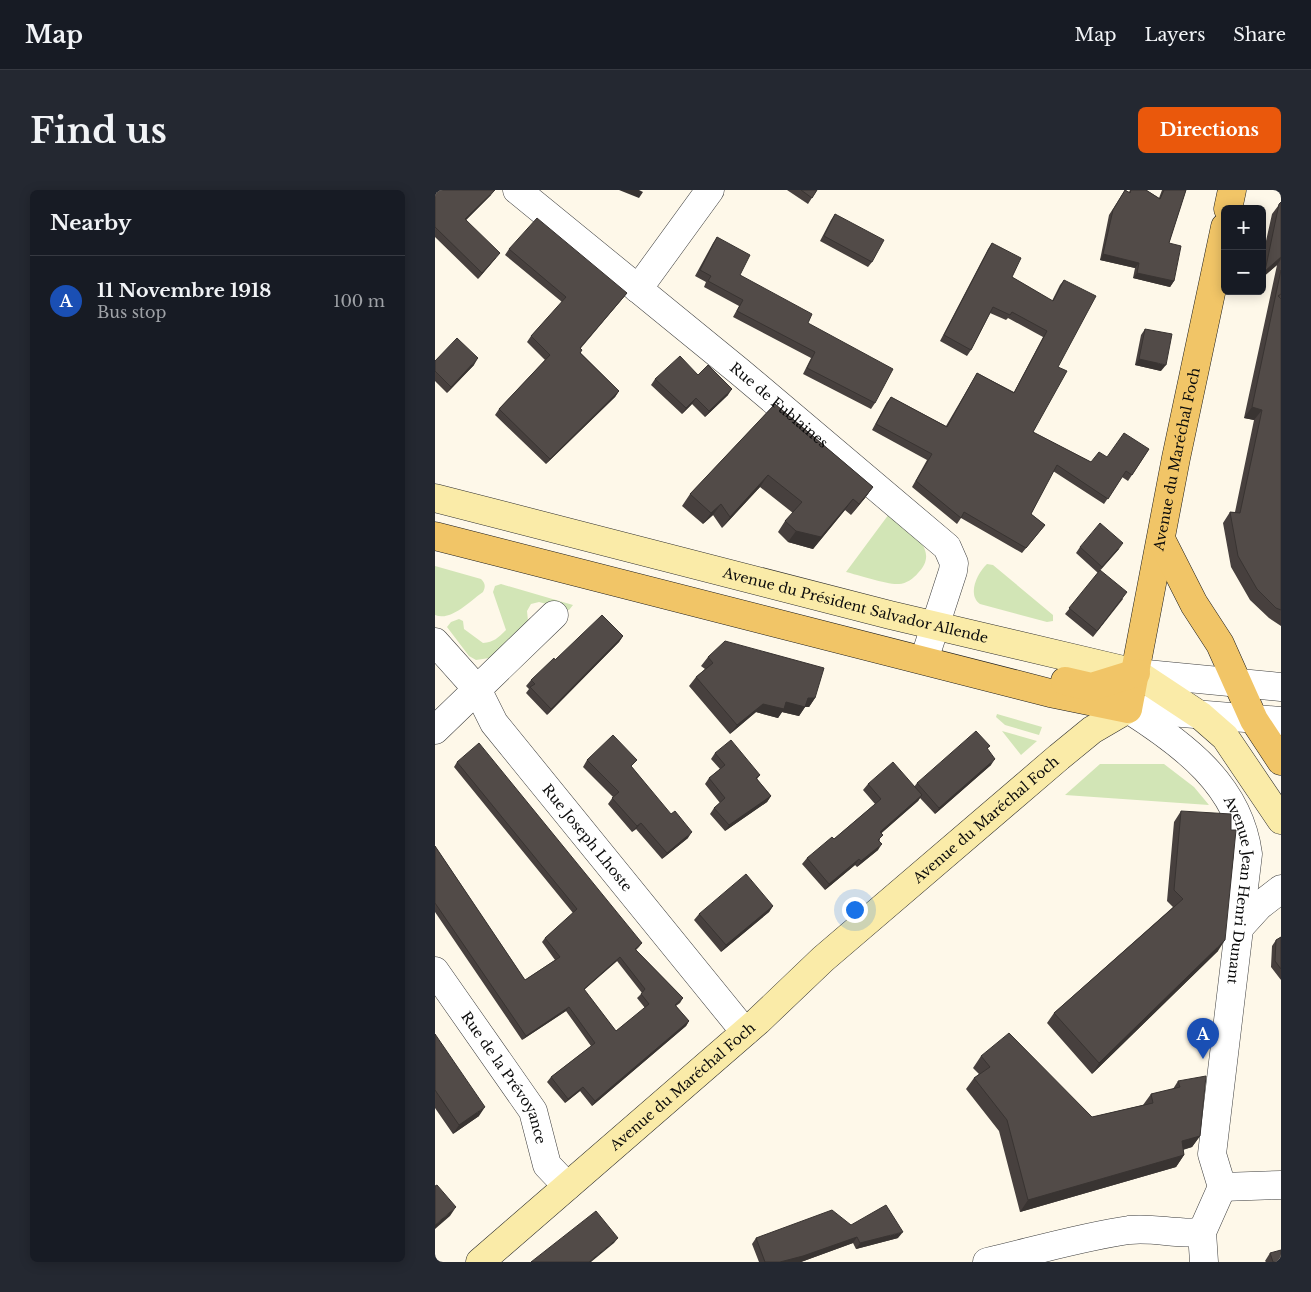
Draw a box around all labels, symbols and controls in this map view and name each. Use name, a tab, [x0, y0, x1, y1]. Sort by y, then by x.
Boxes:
text: Map	[25, 20, 83, 49]
text: Map	[1075, 24, 1116, 46]
text: Layers	[1144, 24, 1205, 46]
text: Share	[1233, 24, 1286, 46]
button: Directions	[1138, 107, 1281, 153]
text: Find us	[30, 109, 167, 152]
map controls	[1221, 205, 1266, 295]
button: +	[1221, 205, 1266, 250]
text: Nearby	[50, 210, 131, 236]
button: −	[1221, 250, 1266, 295]
text: 11 Novembre 1918	[97, 279, 271, 302]
text: A	[60, 291, 72, 311]
text: 100 m	[333, 291, 385, 311]
text: Bus stop	[97, 302, 166, 322]
street label: Rue de Fublaines	[726, 358, 832, 452]
street label: Avenue du Maréchal Foch	[1149, 365, 1204, 553]
street label: Avenue du Président Salvador Allende	[720, 563, 990, 647]
street label: Avenue du Maréchal Foch	[908, 752, 1063, 888]
street label: Rue Joseph Lhoste	[538, 781, 636, 895]
street label: Avenue Jean Henri Dunant	[1219, 792, 1257, 986]
your location	[842, 897, 868, 923]
street label: Rue de la Prévoyance	[457, 1008, 550, 1146]
street label: Avenue du Maréchal Foch	[605, 1018, 759, 1155]
pin: A	[1187, 1018, 1219, 1059]

